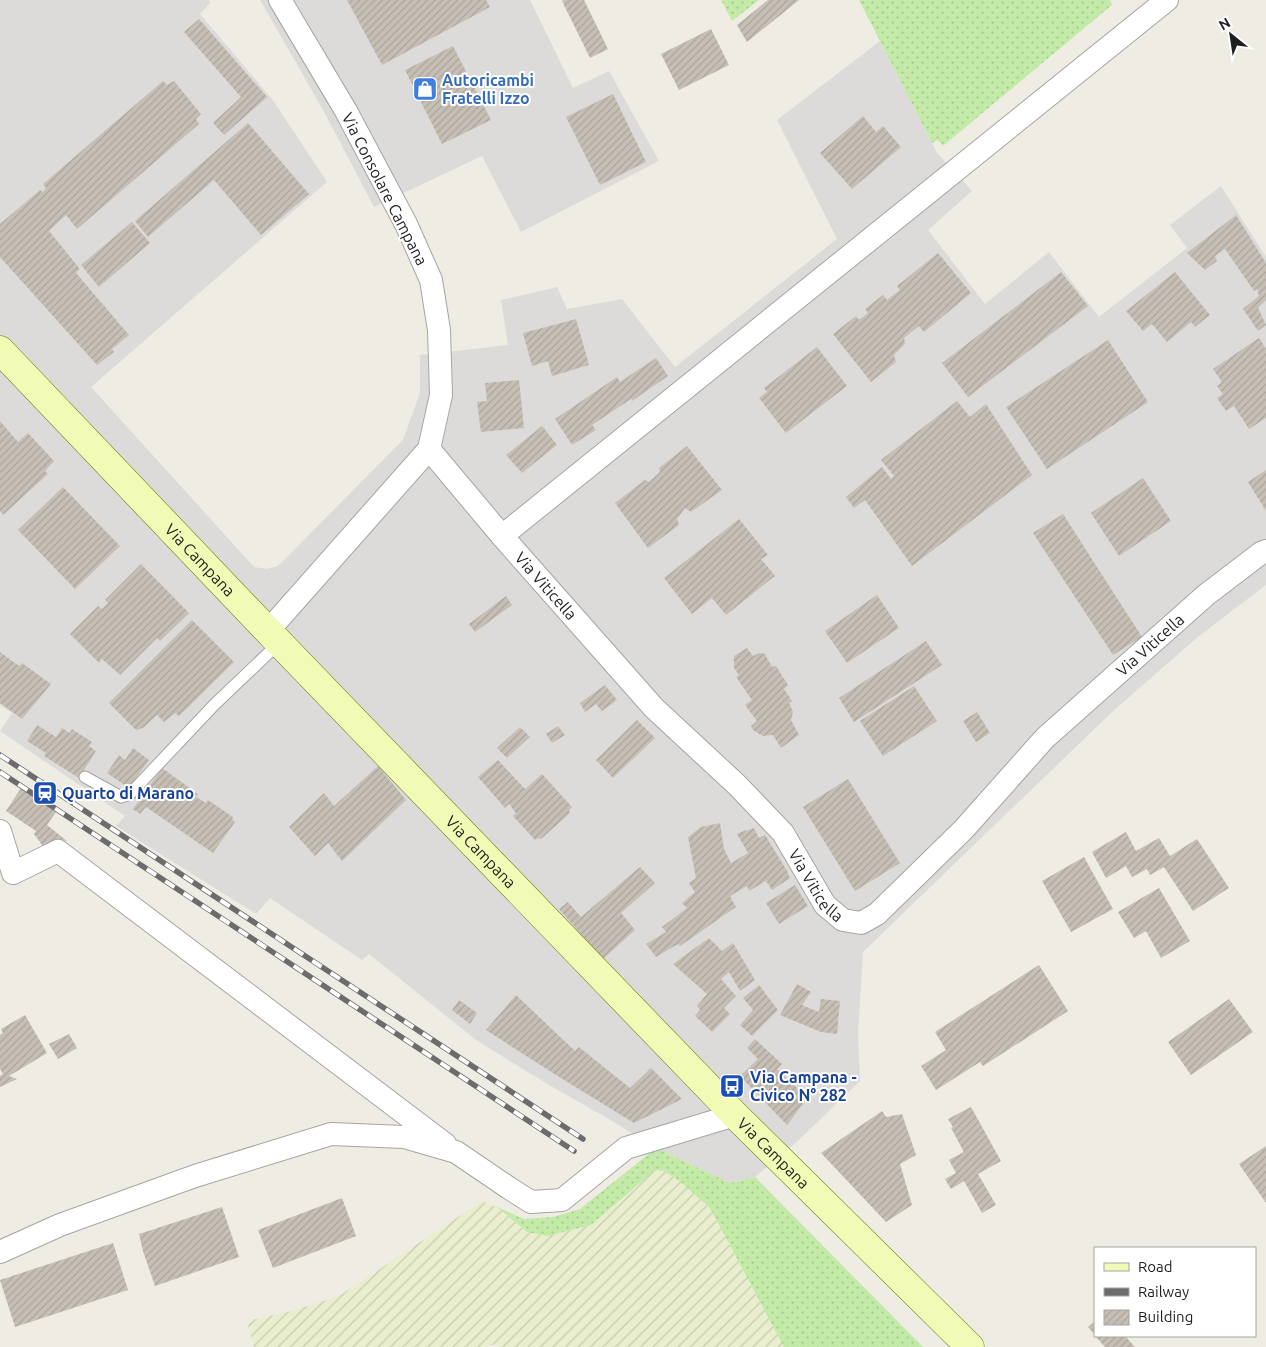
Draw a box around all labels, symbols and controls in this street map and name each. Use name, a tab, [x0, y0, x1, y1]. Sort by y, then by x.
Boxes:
north arrow	[1206, 10, 1256, 60]
text: N	[1216, 14, 1233, 33]
place label: Autoricambi Fratelli Izzo	[442, 71, 534, 107]
shop icon: Autoricambi Fratelli Izzo	[412, 76, 438, 102]
street label: Via Consolare Campana	[339, 110, 431, 268]
street label: Via Campana	[161, 520, 239, 600]
street label: Via Viticella	[511, 548, 581, 623]
street label: Via Viticella	[1112, 610, 1187, 679]
station icon: Quarto di Marano	[32, 780, 58, 806]
place label: Quarto di Marano	[62, 784, 194, 802]
street label: Via Campana	[442, 812, 520, 892]
street label: Via Viticella	[785, 846, 847, 925]
place label: Via Campana - Civico N° 282	[750, 1068, 857, 1104]
bus stop icon: Via Campana - Civico N° 282	[719, 1073, 745, 1099]
street label: Via Campana	[734, 1114, 813, 1192]
legend	[1094, 1247, 1256, 1337]
text: Road	[1138, 1258, 1173, 1275]
text: Railway	[1138, 1283, 1189, 1300]
text: Building	[1138, 1308, 1193, 1325]

